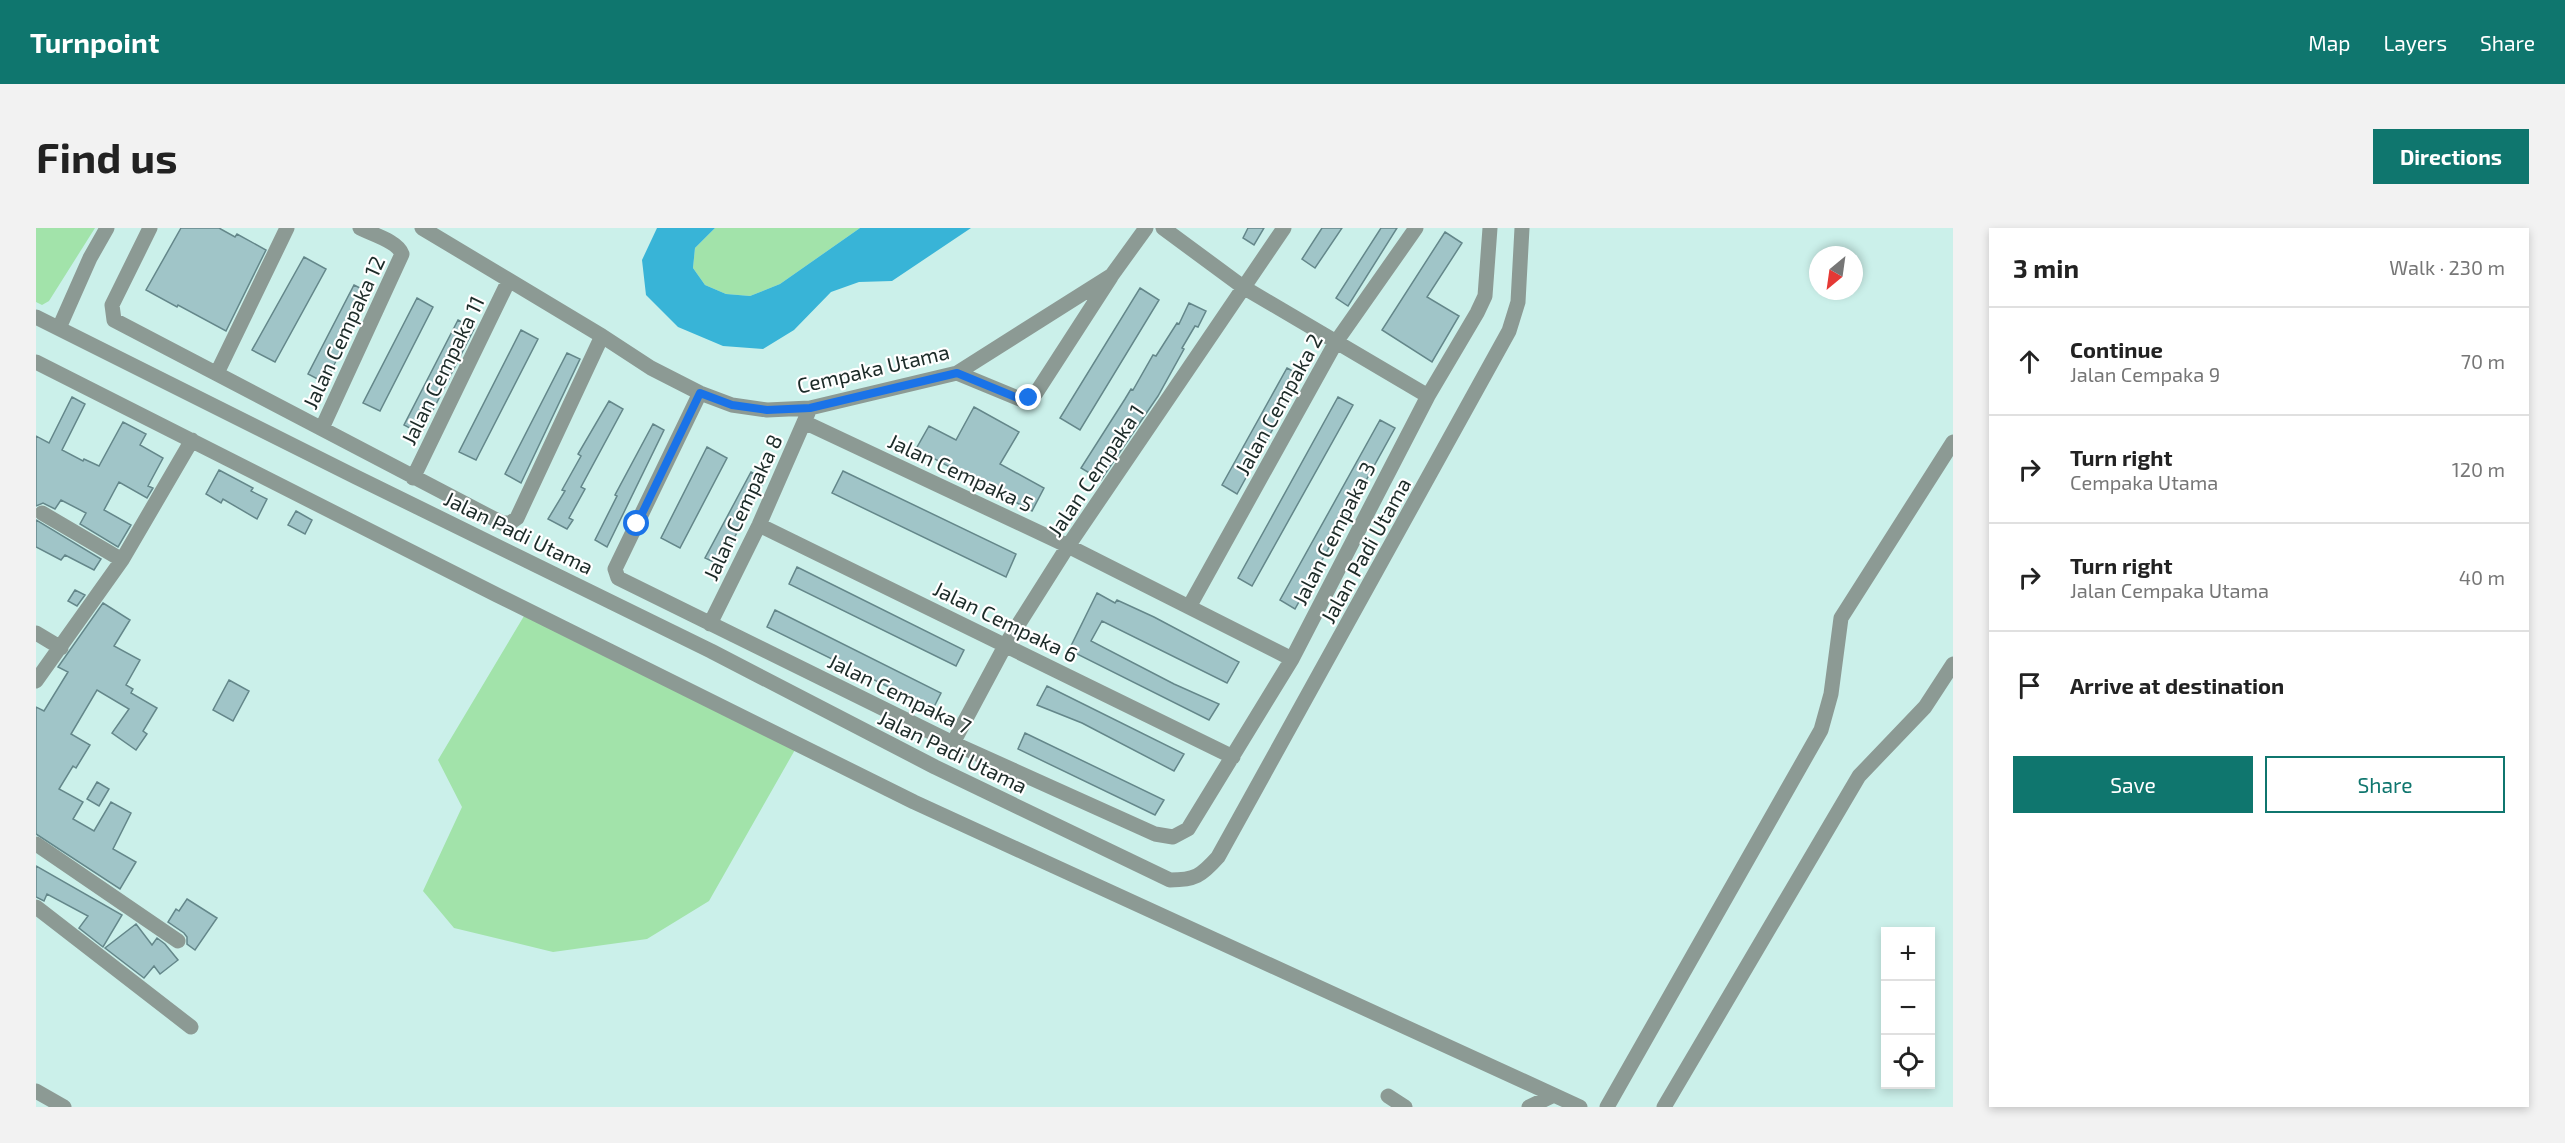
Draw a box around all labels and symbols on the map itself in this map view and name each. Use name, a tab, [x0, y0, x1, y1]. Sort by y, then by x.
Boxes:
north arrow	[1809, 246, 1863, 300]
street label: Jalan Cempaka 12	[297, 252, 389, 412]
street label: Jalan Cempaka 11	[395, 292, 489, 448]
street label: Jalan Cempaka 2	[1229, 329, 1327, 479]
street label: Cempaka Utama	[794, 338, 952, 398]
route end	[1015, 384, 1041, 410]
street label: Jalan Cempaka 1	[1042, 399, 1148, 541]
street label: Jalan Cempaka 5	[885, 428, 1037, 516]
street label: Jalan Cempaka 8	[697, 430, 787, 584]
street label: Jalan Cempaka 3	[1286, 457, 1380, 609]
street label: Jalan Padi Utama	[1315, 473, 1415, 627]
street label: Jalan Padi Utama	[440, 485, 598, 579]
route start	[623, 510, 649, 536]
street label: Jalan Cempaka 6	[930, 575, 1082, 667]
street label: Jalan Cempaka 7	[824, 648, 976, 739]
street label: Jalan Padi Utama	[874, 704, 1032, 798]

